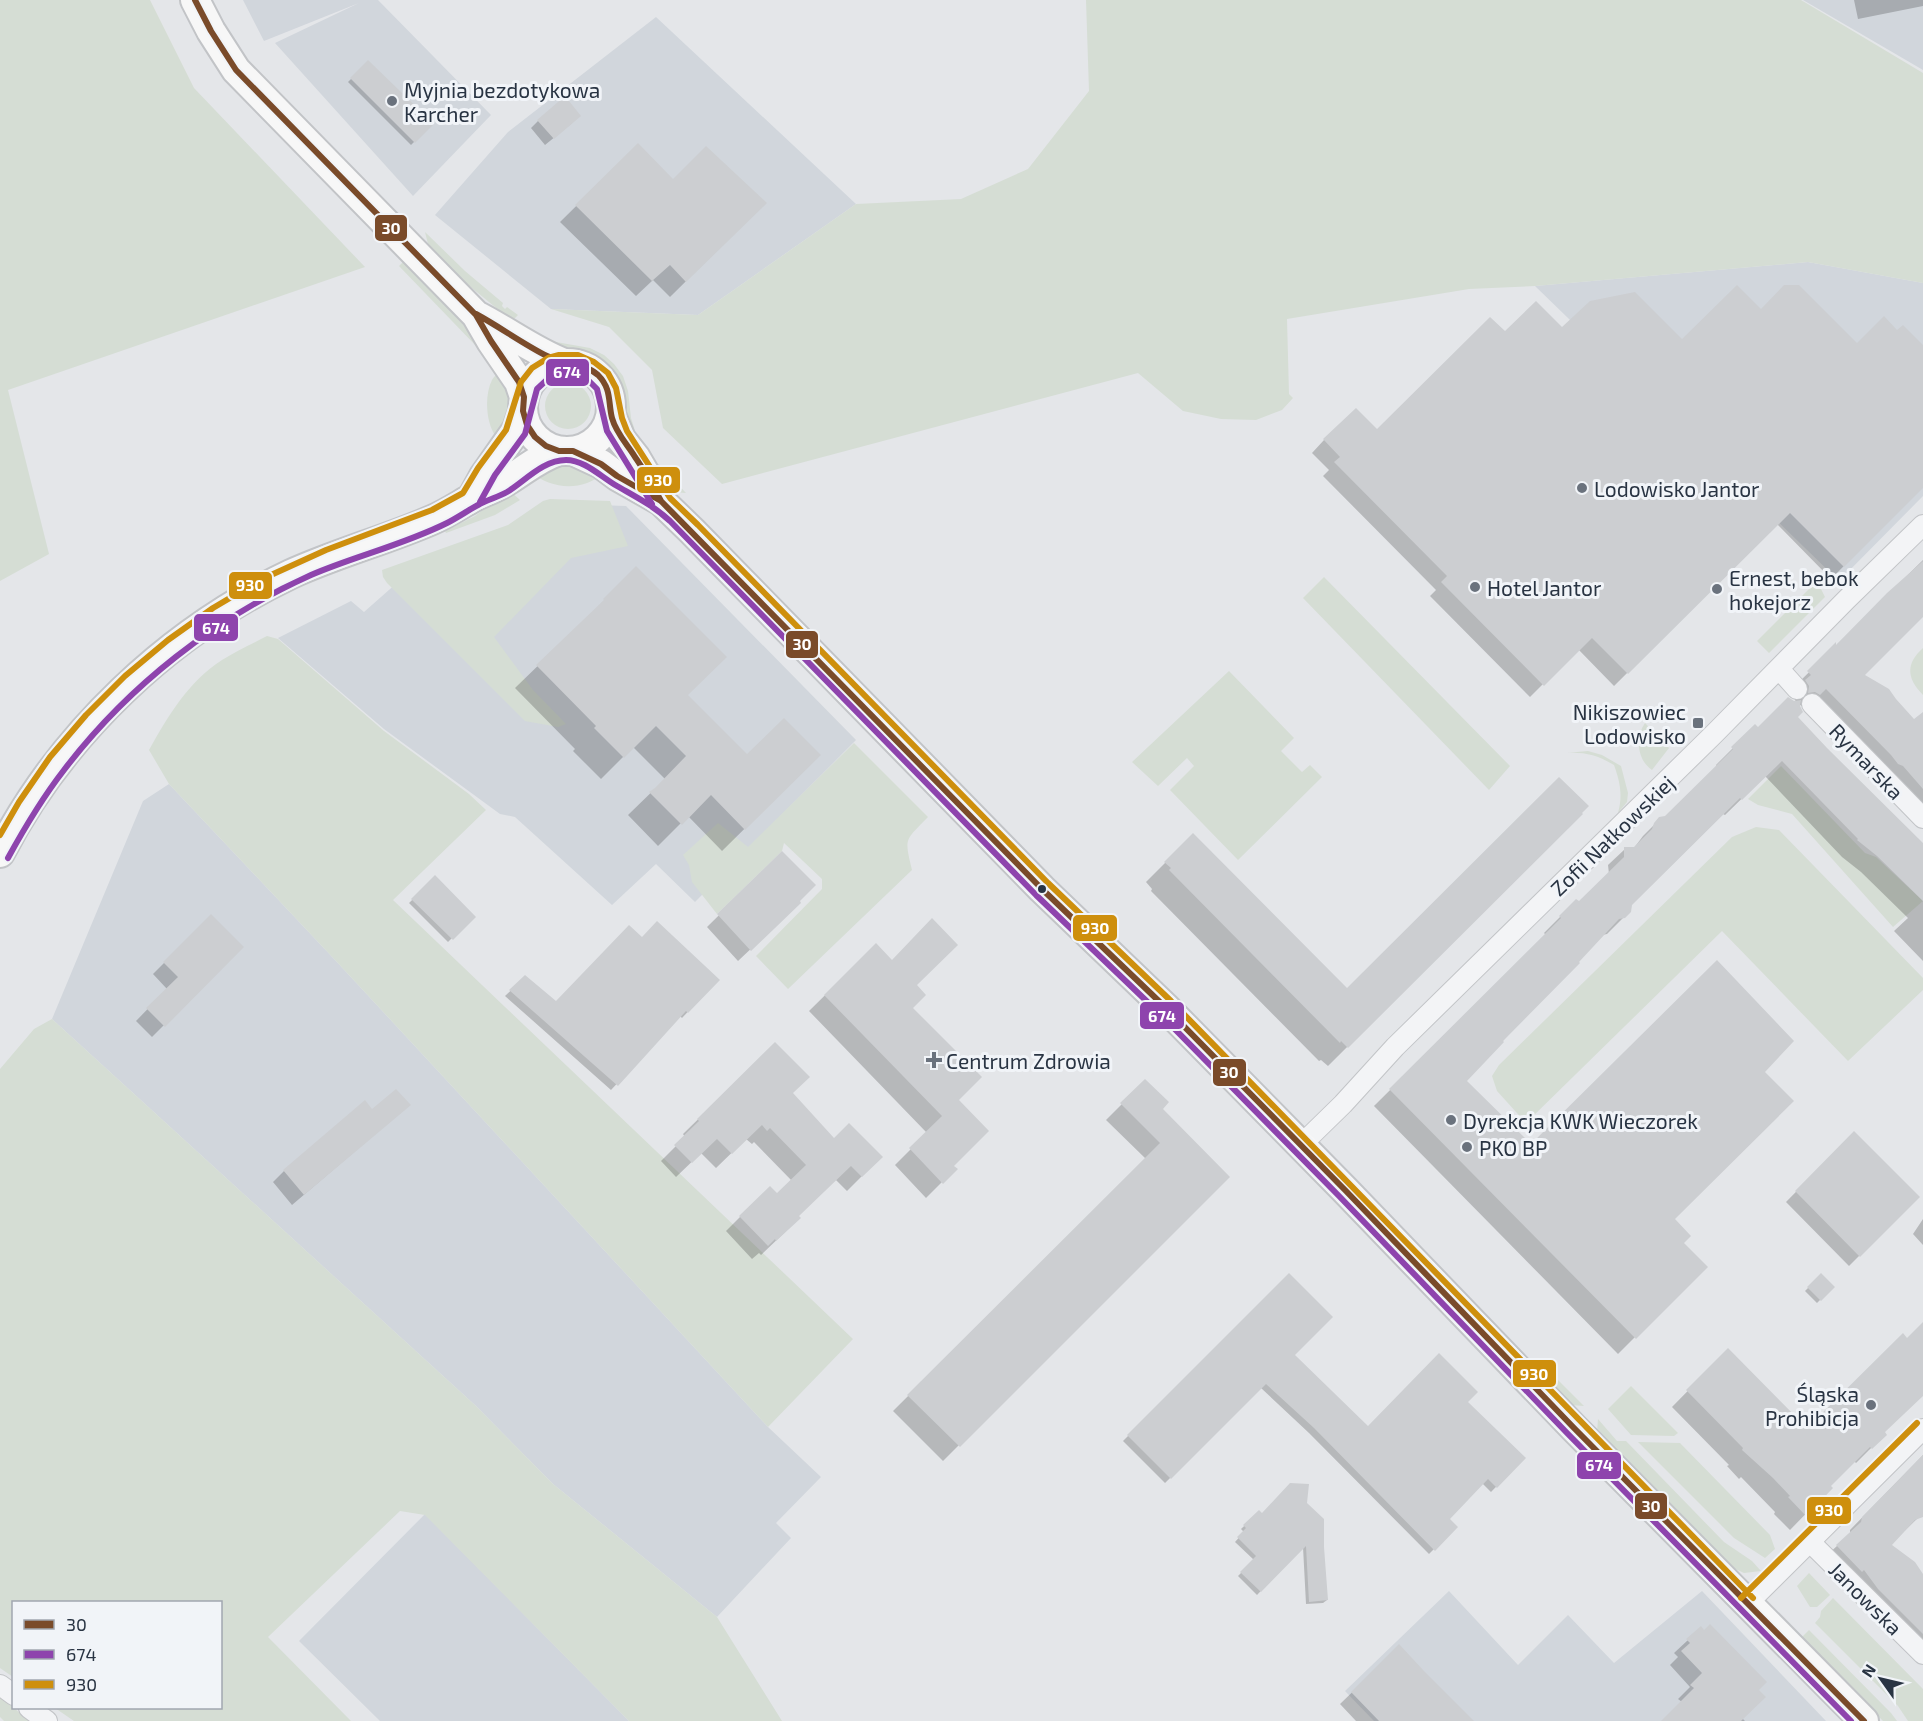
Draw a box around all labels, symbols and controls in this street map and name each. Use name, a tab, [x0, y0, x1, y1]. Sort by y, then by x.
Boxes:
place label: Myjnia bezdotykowa Karcher	[404, 77, 600, 126]
marker: Myjnia bezdotykowa Karcher	[385, 94, 399, 108]
line badge: 30	[374, 214, 408, 242]
text: 30	[381, 218, 401, 237]
line badge: 674	[545, 358, 590, 387]
text: 674	[553, 362, 581, 381]
line badge: 930	[636, 466, 681, 494]
text: 930	[644, 470, 672, 489]
place label: Lodowisko Jantor	[1594, 476, 1760, 501]
marker: Lodowisko Jantor	[1575, 481, 1589, 495]
place label: Ernest, bebok hokejorz	[1729, 565, 1859, 615]
line badge: 930	[228, 571, 273, 600]
text: 930	[236, 575, 264, 594]
place label: Hotel Jantor	[1487, 575, 1602, 600]
marker: Hotel Jantor	[1468, 580, 1482, 594]
marker: Ernest, bebok hokejorz	[1710, 582, 1724, 596]
line badge: 674	[193, 613, 239, 642]
text: 674	[202, 618, 230, 637]
line badge: 30	[785, 630, 819, 659]
text: 30	[792, 634, 812, 653]
place label: Nikiszowiec Lodowisko	[1573, 699, 1686, 748]
marker: Nikiszowiec Lodowisko	[1691, 716, 1705, 730]
street label: Rymarska	[1825, 718, 1909, 804]
street label: Zofii Nałkowskiej	[1545, 770, 1680, 901]
unlabelled marker	[1036, 883, 1048, 895]
line badge: 930	[1072, 914, 1118, 942]
text: 930	[1081, 918, 1109, 937]
line badge: 674	[1139, 1001, 1185, 1030]
text: 674	[1148, 1006, 1176, 1025]
place label: Centrum Zdrowia	[946, 1048, 1111, 1073]
marker: Centrum Zdrowia	[927, 1053, 941, 1067]
line badge: 30	[1212, 1058, 1247, 1087]
text: 30	[1219, 1062, 1239, 1081]
place label: Dyrekcja KWK Wieczorek	[1463, 1108, 1698, 1134]
marker: Dyrekcja KWK Wieczorek	[1444, 1113, 1458, 1127]
place label: PKO BP	[1479, 1135, 1547, 1160]
marker: PKO BP	[1460, 1140, 1474, 1154]
line badge: 930	[1512, 1359, 1557, 1388]
text: 930	[1520, 1364, 1548, 1383]
place label: Śląska Prohibicja	[1765, 1381, 1859, 1431]
marker: Śląska Prohibicja	[1864, 1398, 1878, 1412]
line badge: 674	[1576, 1451, 1622, 1480]
text: 674	[1585, 1455, 1613, 1474]
line badge: 30	[1634, 1492, 1668, 1520]
text: 30	[1641, 1496, 1661, 1515]
line badge: 930	[1806, 1496, 1852, 1525]
text: 930	[1815, 1500, 1843, 1519]
street label: Janowska	[1824, 1556, 1908, 1640]
legend	[12, 1601, 222, 1709]
text: 30	[66, 1613, 87, 1635]
text: 674	[66, 1643, 97, 1665]
north arrow	[1851, 1649, 1911, 1709]
text: N	[1857, 1660, 1879, 1680]
text: 930	[66, 1673, 97, 1695]

